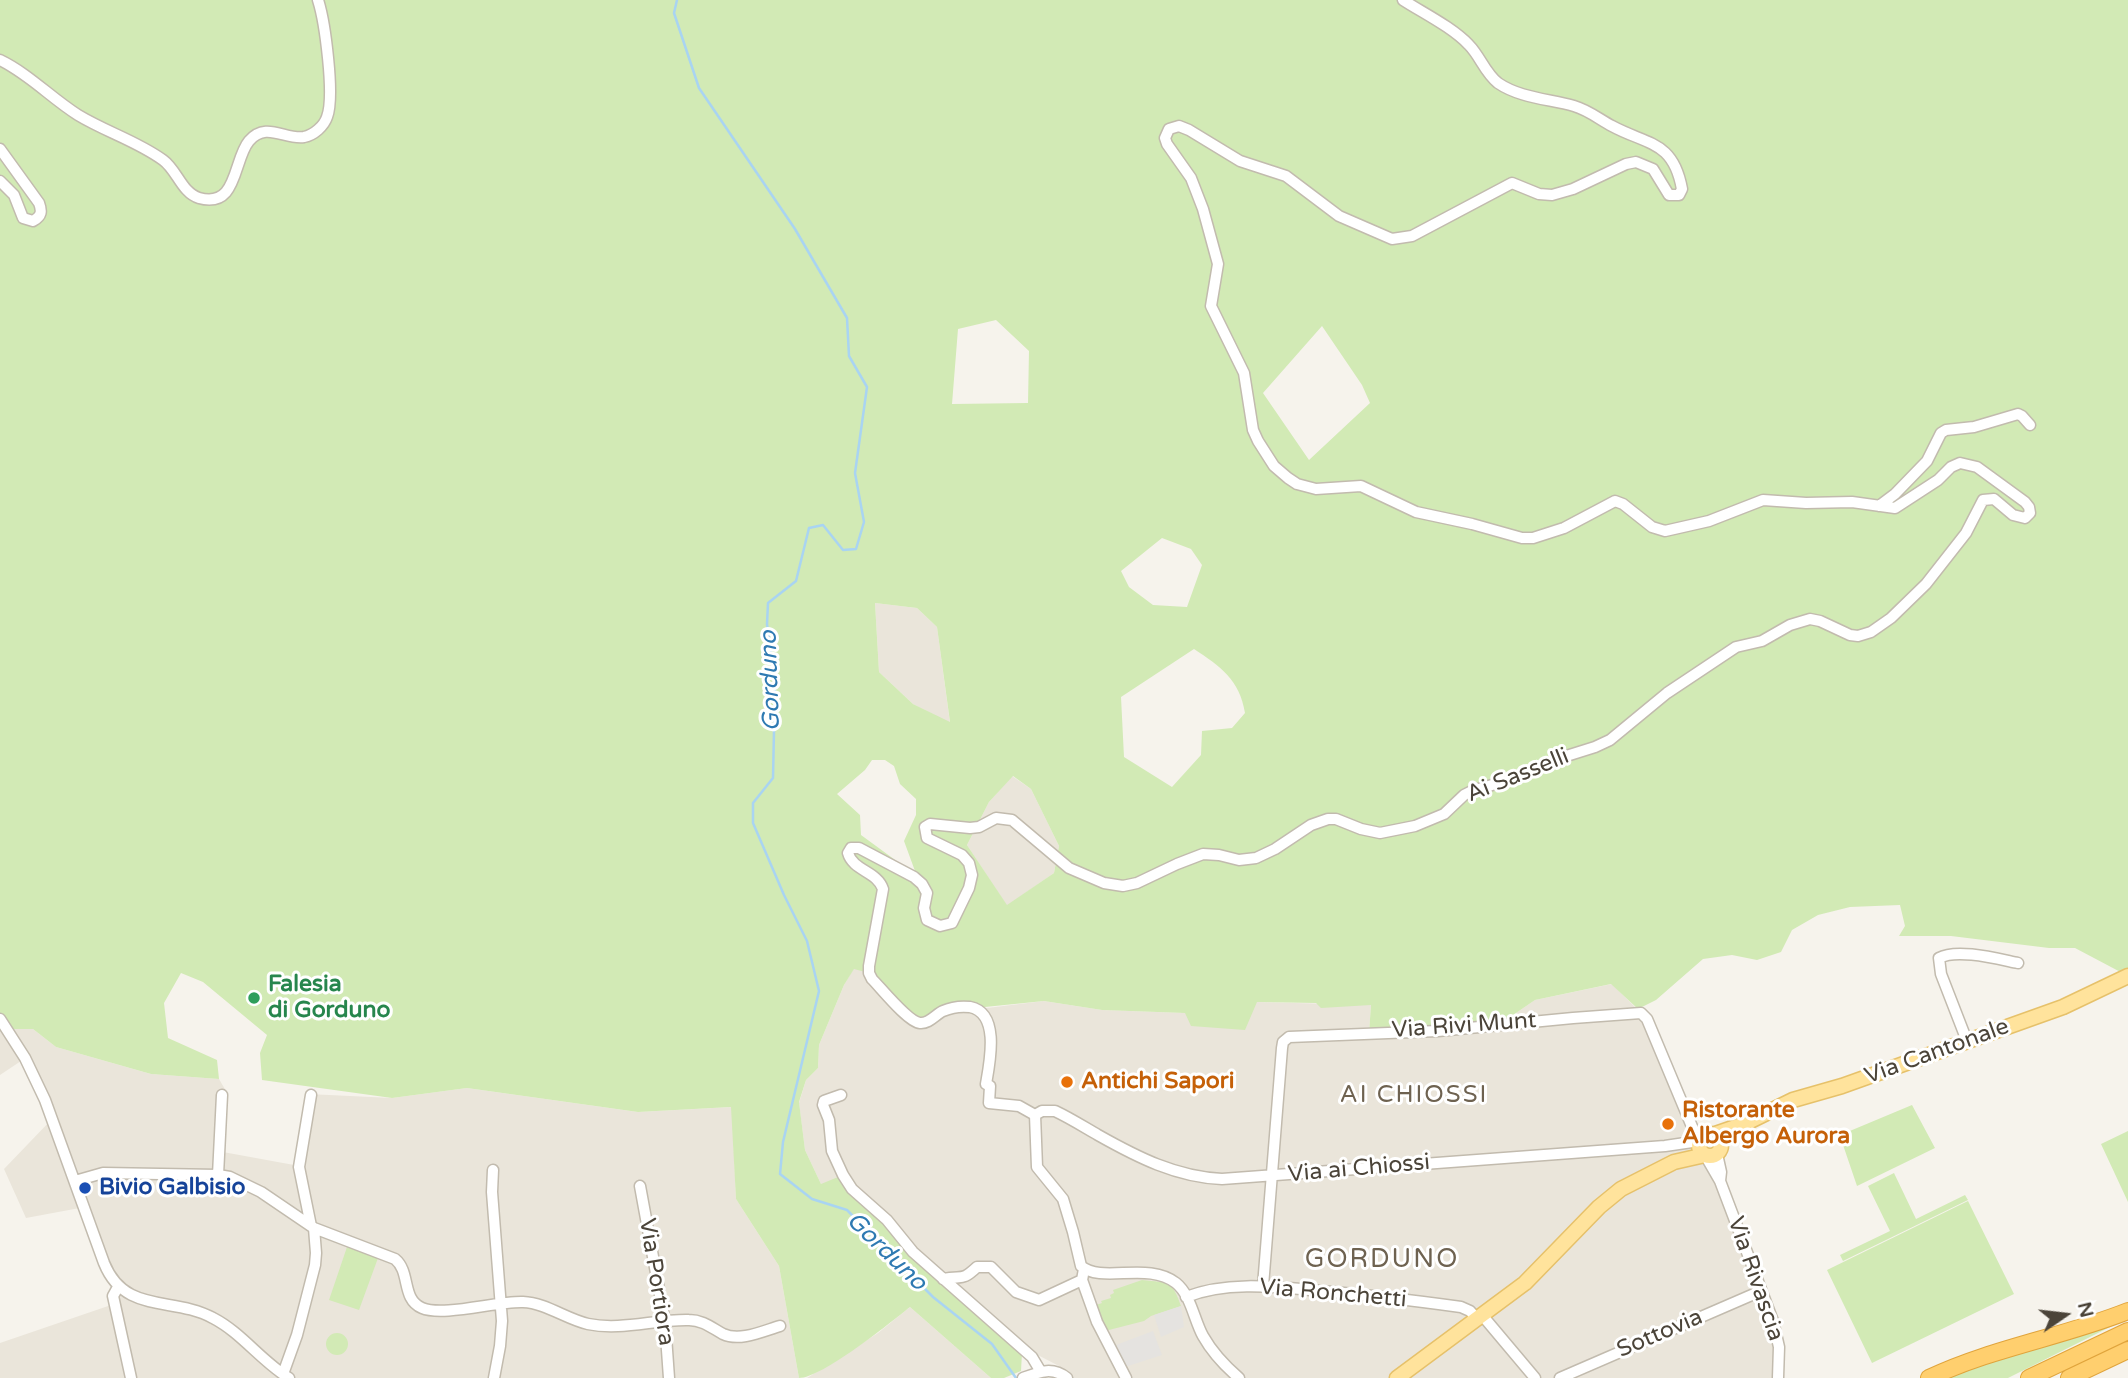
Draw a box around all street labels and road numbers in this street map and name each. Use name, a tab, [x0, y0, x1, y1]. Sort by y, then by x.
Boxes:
street label: Ai Sasselli	[1463, 743, 1573, 809]
street label: Via Rivi Munt	[1391, 1007, 1537, 1045]
street label: Via Cantonale	[1861, 1013, 2013, 1091]
street label: Via ai Chiossi	[1287, 1149, 1431, 1189]
street label: Via Rivascia	[1721, 1213, 1789, 1345]
street label: Via Portiora	[632, 1216, 680, 1348]
street label: Via Ronchetti	[1258, 1274, 1408, 1314]
street label: Sottovia	[1613, 1304, 1707, 1364]

